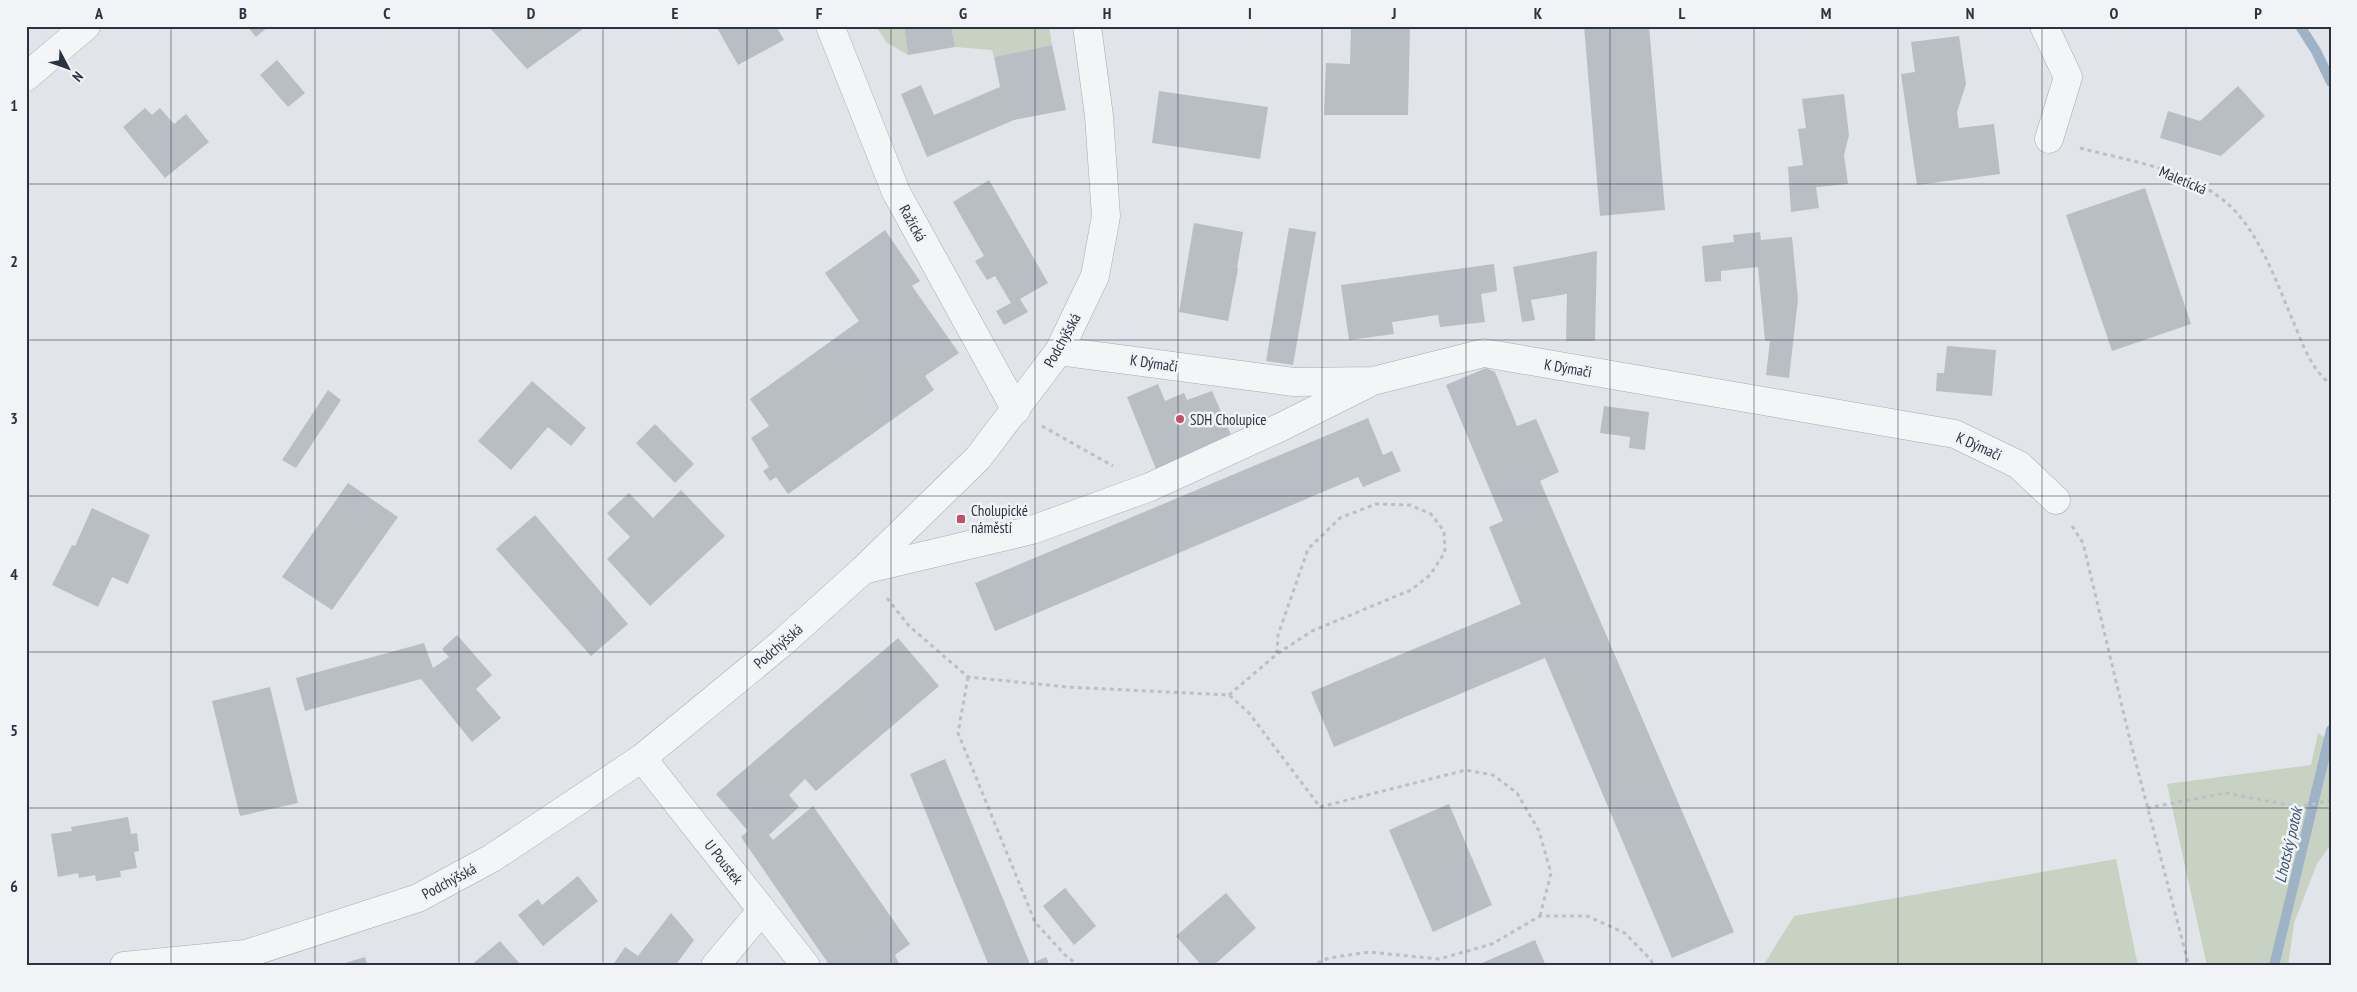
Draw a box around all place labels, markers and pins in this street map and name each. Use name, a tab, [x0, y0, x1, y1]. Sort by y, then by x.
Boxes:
place label: SDH Cholupice	[1190, 410, 1267, 429]
marker: SDH Cholupice	[1174, 413, 1186, 425]
place label: Cholupické náměstí	[971, 501, 1028, 537]
marker: Cholupické náměstí	[955, 513, 967, 525]

